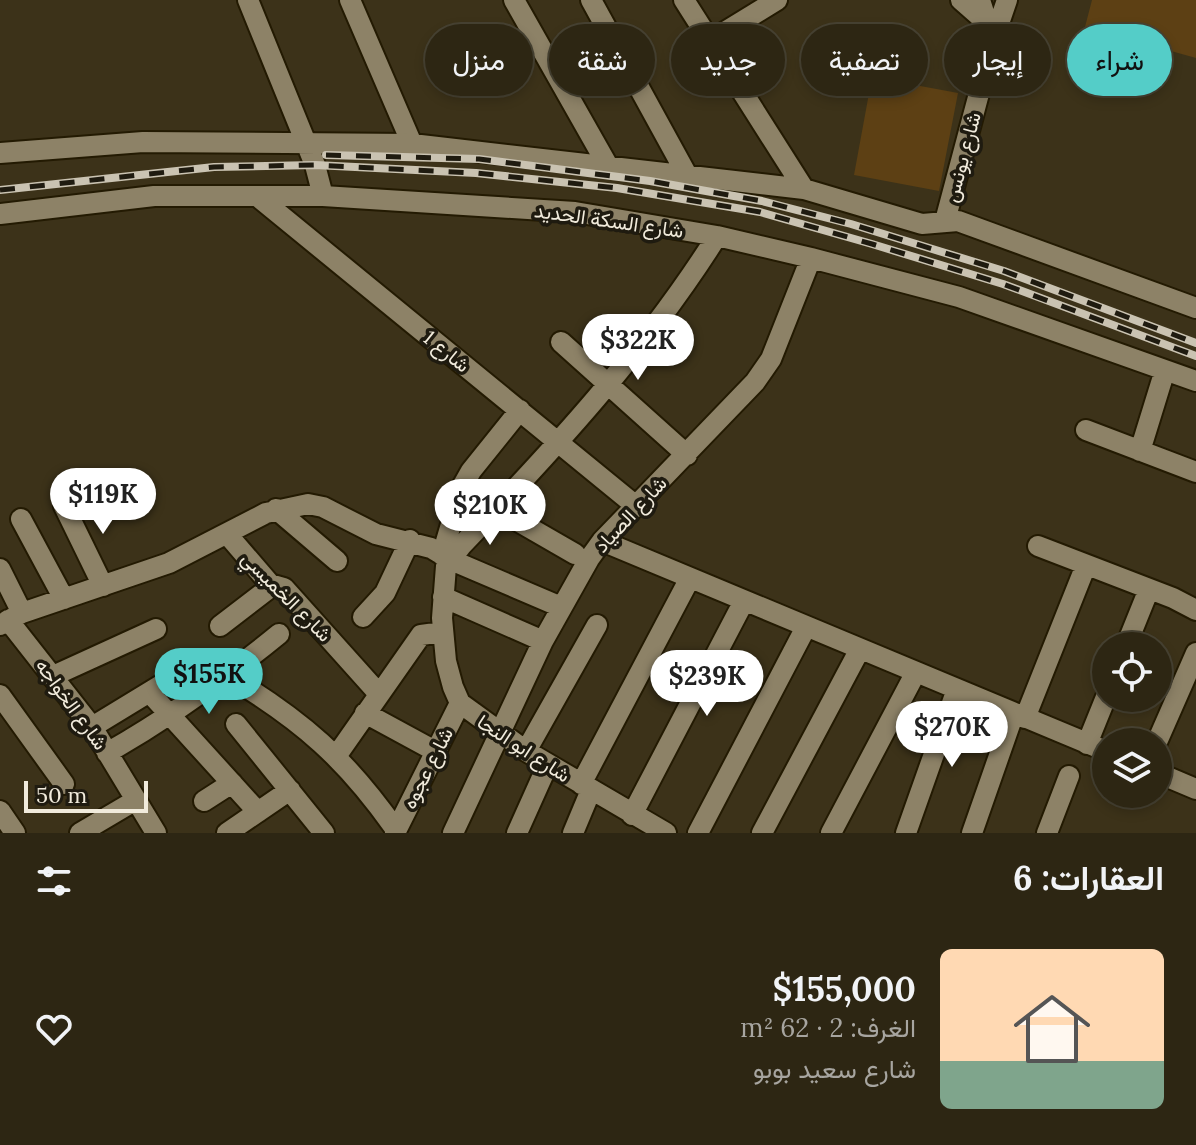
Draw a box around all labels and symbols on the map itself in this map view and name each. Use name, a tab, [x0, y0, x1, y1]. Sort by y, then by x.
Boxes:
street label: شارع يونس	[938, 109, 988, 205]
street label: شارع السكة الحديد	[533, 197, 685, 245]
pin: $322K	[582, 314, 694, 382]
street label: شارع 1	[417, 325, 475, 379]
pin: $119K	[47, 468, 159, 536]
street label: شارع الصياد	[588, 471, 673, 559]
pin: $210K	[434, 479, 546, 547]
street label: شارع الخميسي	[233, 545, 338, 650]
pin: $155K	[153, 648, 265, 716]
pin: $239K	[651, 650, 763, 718]
street label: شارع الخواجه	[29, 653, 114, 756]
pin: $270K	[896, 701, 1008, 769]
street label: شارع ابو النجا	[472, 709, 575, 789]
street label: شارع عجوه	[396, 723, 460, 814]
scale bar	[24, 777, 148, 813]

